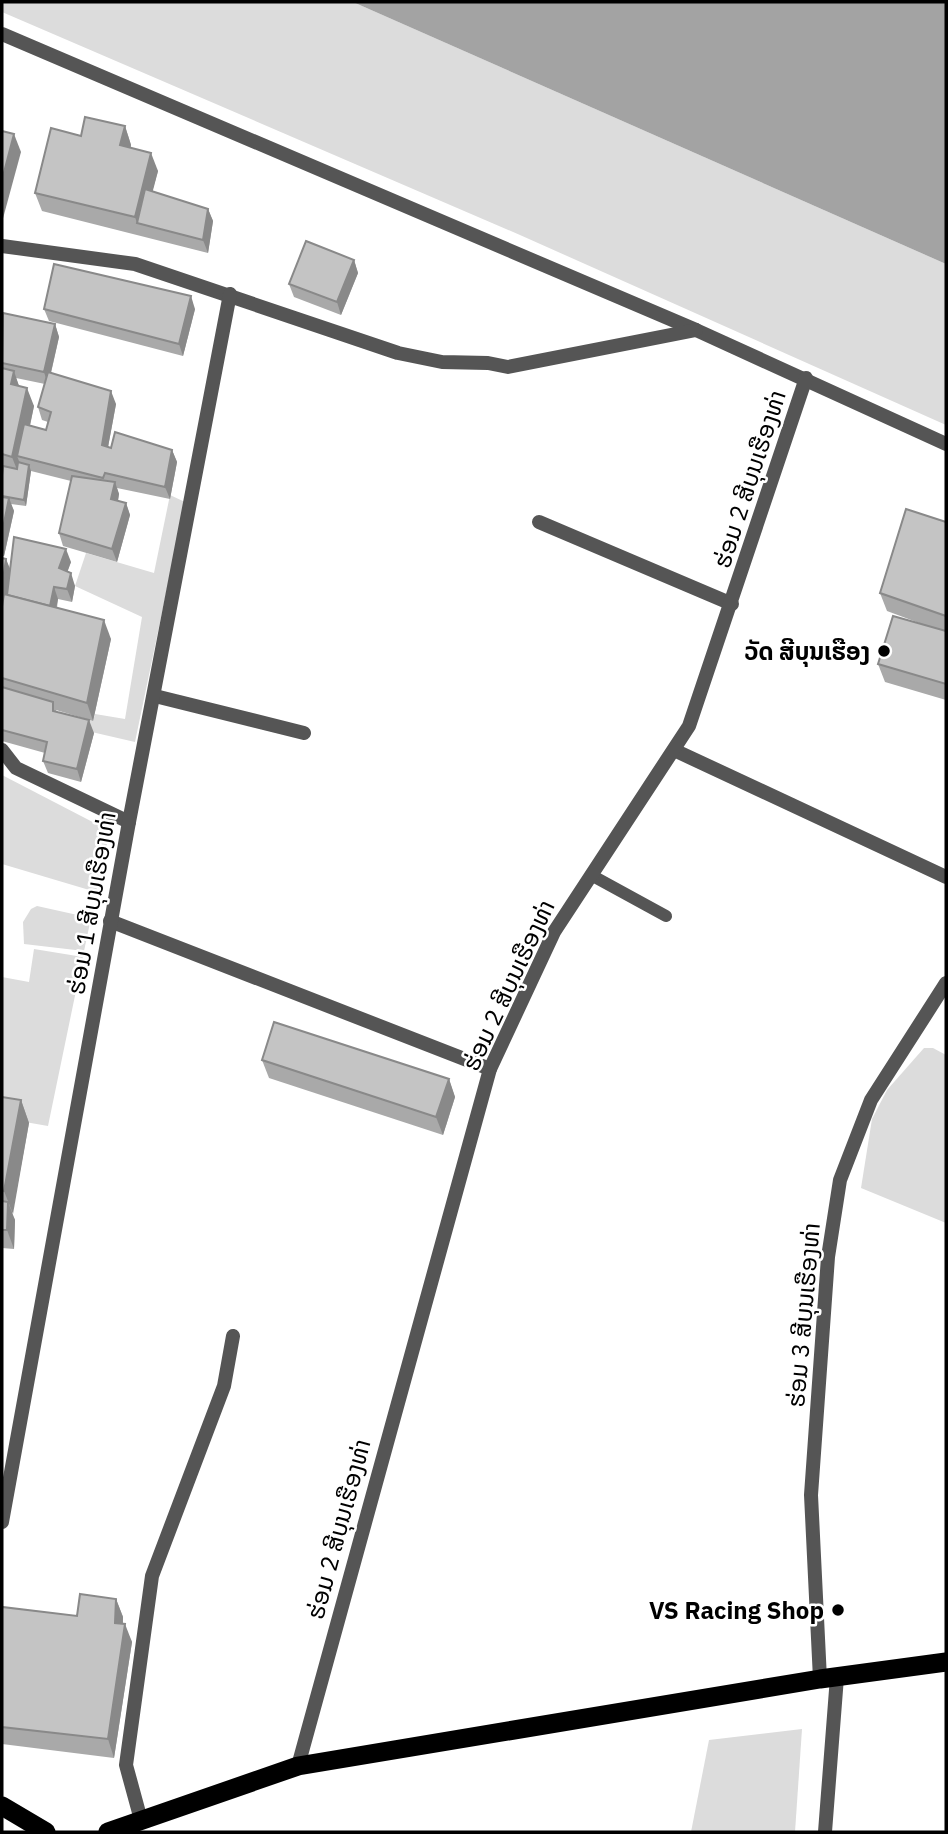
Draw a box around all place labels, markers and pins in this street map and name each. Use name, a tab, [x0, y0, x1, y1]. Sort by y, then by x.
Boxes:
place label: ວັດ ສີບຸນເຮືອງ	[744, 635, 870, 667]
marker: ວັດ ສີບຸນເຮືອງ	[876, 643, 892, 659]
place label: VS Racing Shop	[649, 1594, 824, 1626]
marker: VS Racing Shop	[830, 1602, 846, 1618]

